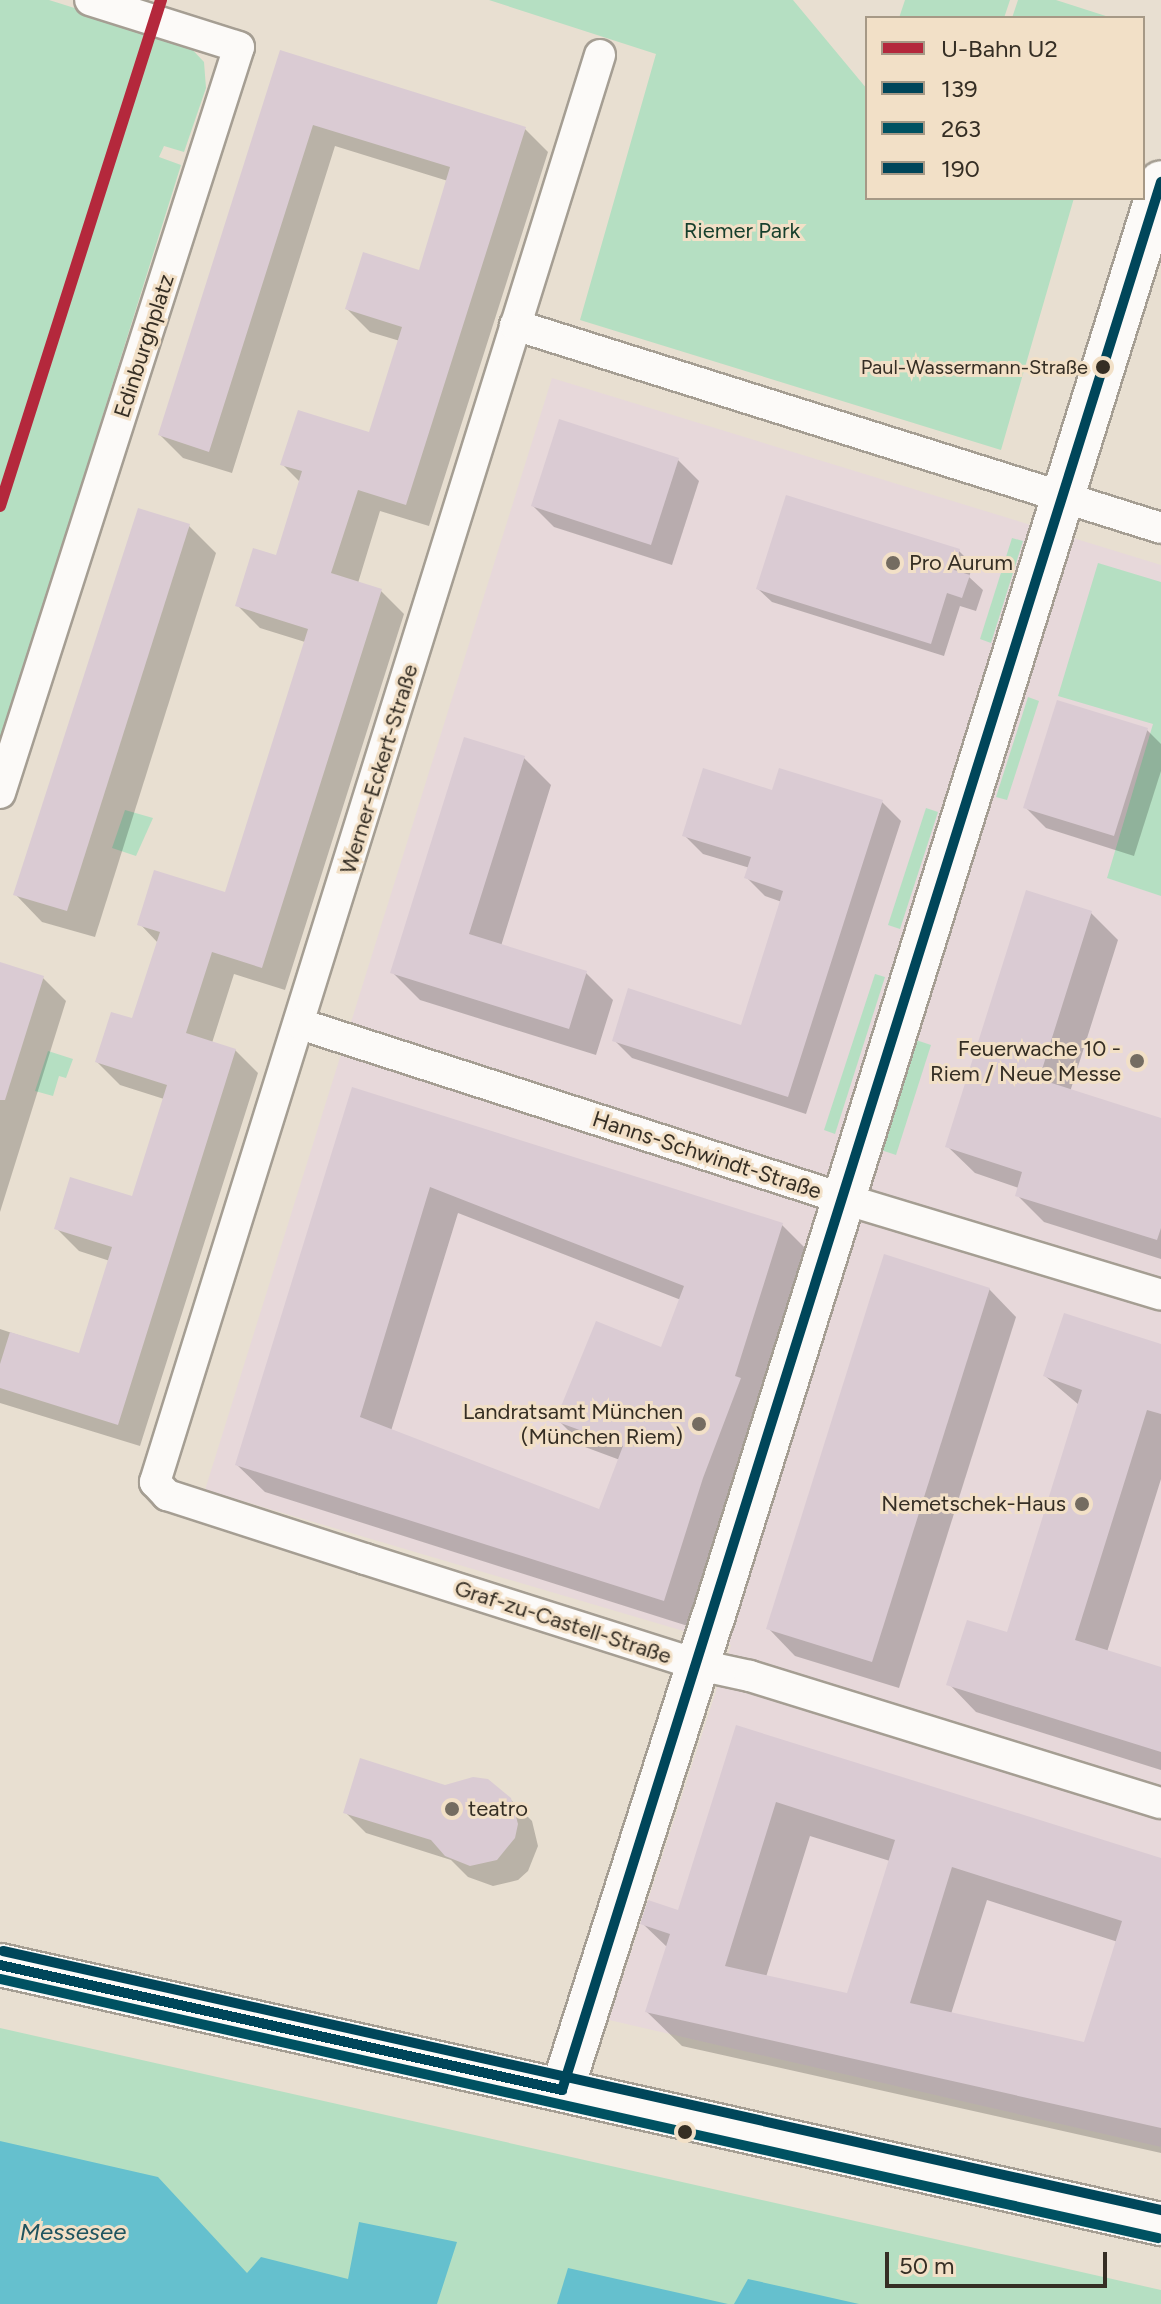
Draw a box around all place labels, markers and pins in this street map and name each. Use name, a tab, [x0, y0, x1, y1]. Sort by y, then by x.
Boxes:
place label: Paul-Wassermann-Straße	[861, 355, 1088, 379]
marker: Paul-Wassermann-Straße	[1095, 359, 1111, 375]
place label: Pro Aurum	[909, 550, 1013, 576]
marker: Pro Aurum	[884, 554, 902, 572]
place label: Feuerwache 10 - Riem / Neue Messe	[930, 1035, 1121, 1086]
marker: Feuerwache 10 - Riem / Neue Messe	[1128, 1052, 1146, 1070]
place label: Landratsamt München (München Riem)	[463, 1398, 683, 1450]
marker: Landratsamt München (München Riem)	[690, 1415, 708, 1433]
place label: Nemetschek-Haus	[881, 1491, 1066, 1517]
marker: Nemetschek-Haus	[1073, 1495, 1091, 1513]
place label: teatro	[468, 1796, 528, 1822]
marker: teatro	[443, 1800, 461, 1818]
unlabelled marker	[677, 2124, 693, 2140]

